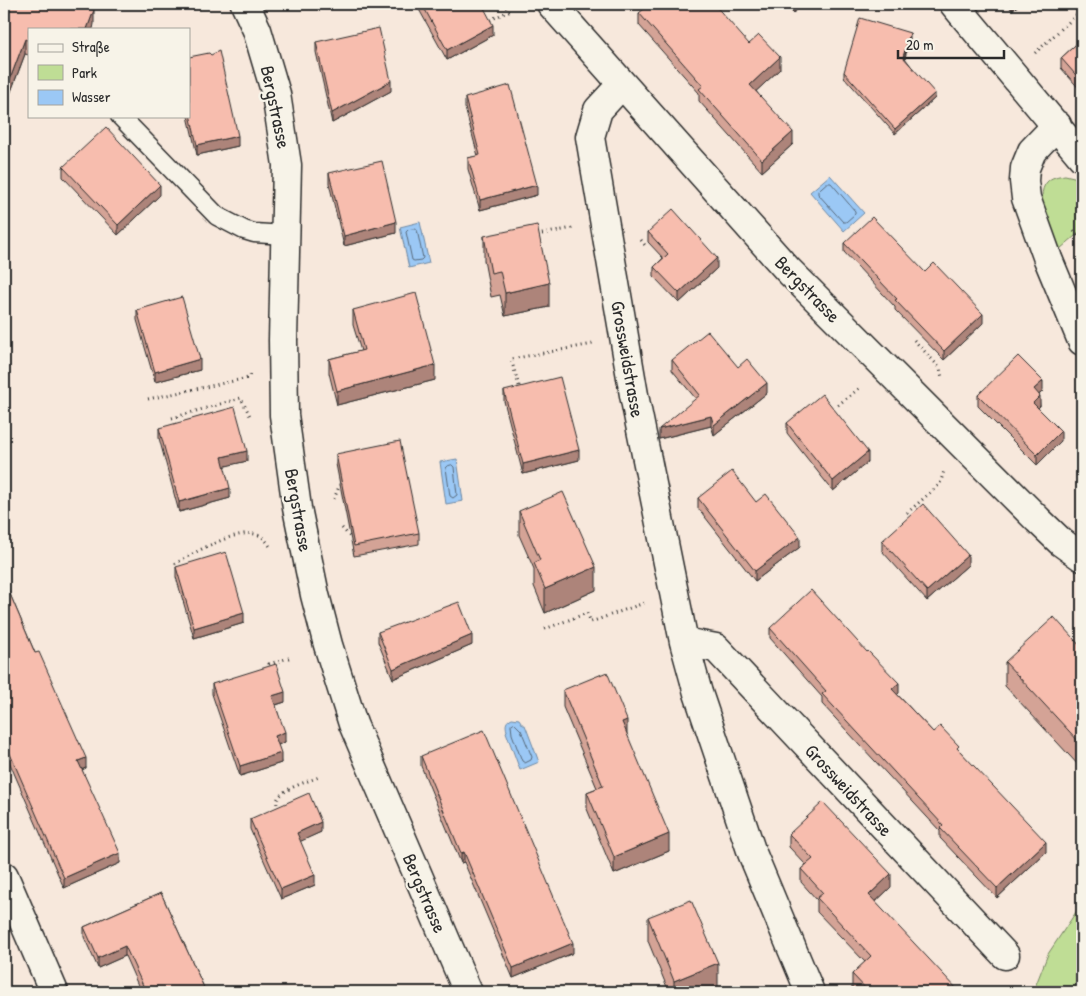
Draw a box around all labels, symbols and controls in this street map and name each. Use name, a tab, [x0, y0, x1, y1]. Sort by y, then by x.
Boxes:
legend	[28, 28, 190, 118]
scale bar	[898, 28, 1005, 60]
text: 20 m	[906, 34, 933, 55]
text: Straße	[72, 36, 110, 57]
text: Park	[72, 62, 97, 83]
street label: Bergstrasse	[255, 63, 298, 151]
text: Wasser	[72, 86, 111, 107]
street label: Bergstrasse	[770, 250, 847, 328]
street label: Grossweidstrasse	[605, 299, 651, 420]
street label: Bergstrasse	[279, 466, 319, 554]
street label: Grossweidstrasse	[799, 738, 899, 842]
street label: Bergstrasse	[397, 849, 454, 937]

